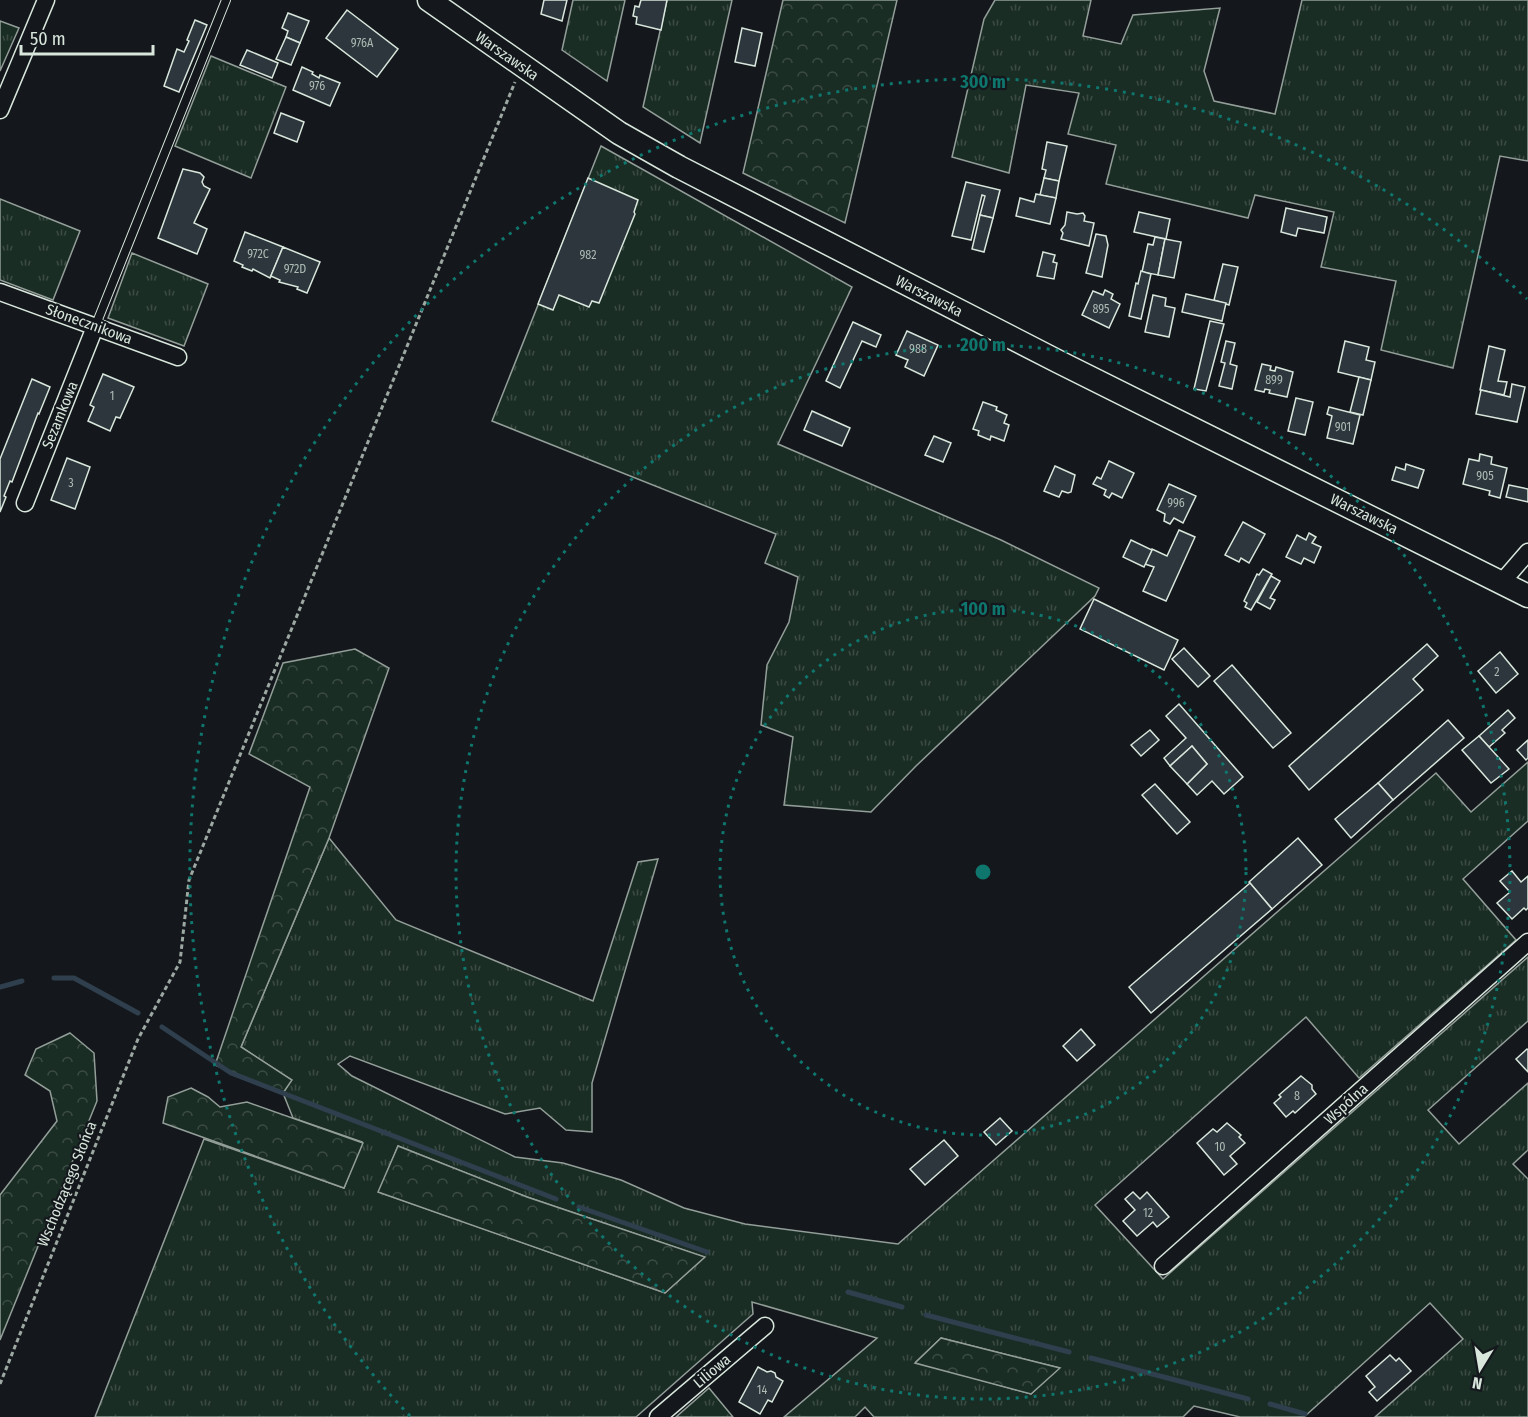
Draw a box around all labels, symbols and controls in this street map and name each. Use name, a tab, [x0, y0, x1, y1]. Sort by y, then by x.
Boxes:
scale bar	[21, 18, 153, 56]
text: 50 m	[30, 28, 66, 50]
street label: Warszawska	[472, 28, 542, 84]
house number: 976A	[351, 36, 374, 50]
text: 300 m	[959, 71, 1006, 93]
house number: 976	[309, 79, 325, 93]
house number: 972C	[247, 247, 269, 261]
house number: 982	[579, 248, 597, 262]
house number: 972D	[284, 262, 306, 276]
street label: Warszawska	[892, 271, 966, 321]
street label: Słonecznikowa	[43, 300, 135, 348]
house number: 895	[1092, 302, 1110, 316]
text: 200 m	[959, 334, 1006, 356]
house number: 988	[909, 342, 927, 356]
house number: 899	[1265, 373, 1283, 387]
street label: Sezamkowa	[38, 379, 82, 451]
house number: 1	[110, 389, 114, 403]
house number: 901	[1335, 420, 1351, 434]
house number: 905	[1476, 469, 1494, 483]
house number: 3	[68, 476, 74, 490]
street label: Warszawska	[1327, 490, 1401, 538]
house number: 996	[1167, 496, 1185, 510]
text: 100 m	[961, 598, 1005, 620]
house number: 2	[1494, 665, 1500, 679]
centre of rings	[973, 862, 993, 882]
street label: Wspólna	[1320, 1080, 1372, 1128]
house number: 8	[1294, 1089, 1300, 1103]
street label: Wschodzącego Słońca	[34, 1119, 100, 1249]
house number: 10	[1215, 1140, 1225, 1154]
house number: 12	[1143, 1206, 1153, 1220]
north arrow	[1450, 1339, 1510, 1399]
street label: Liliowa	[690, 1350, 734, 1392]
text: N	[1471, 1373, 1484, 1393]
house number: 14	[757, 1383, 767, 1397]

